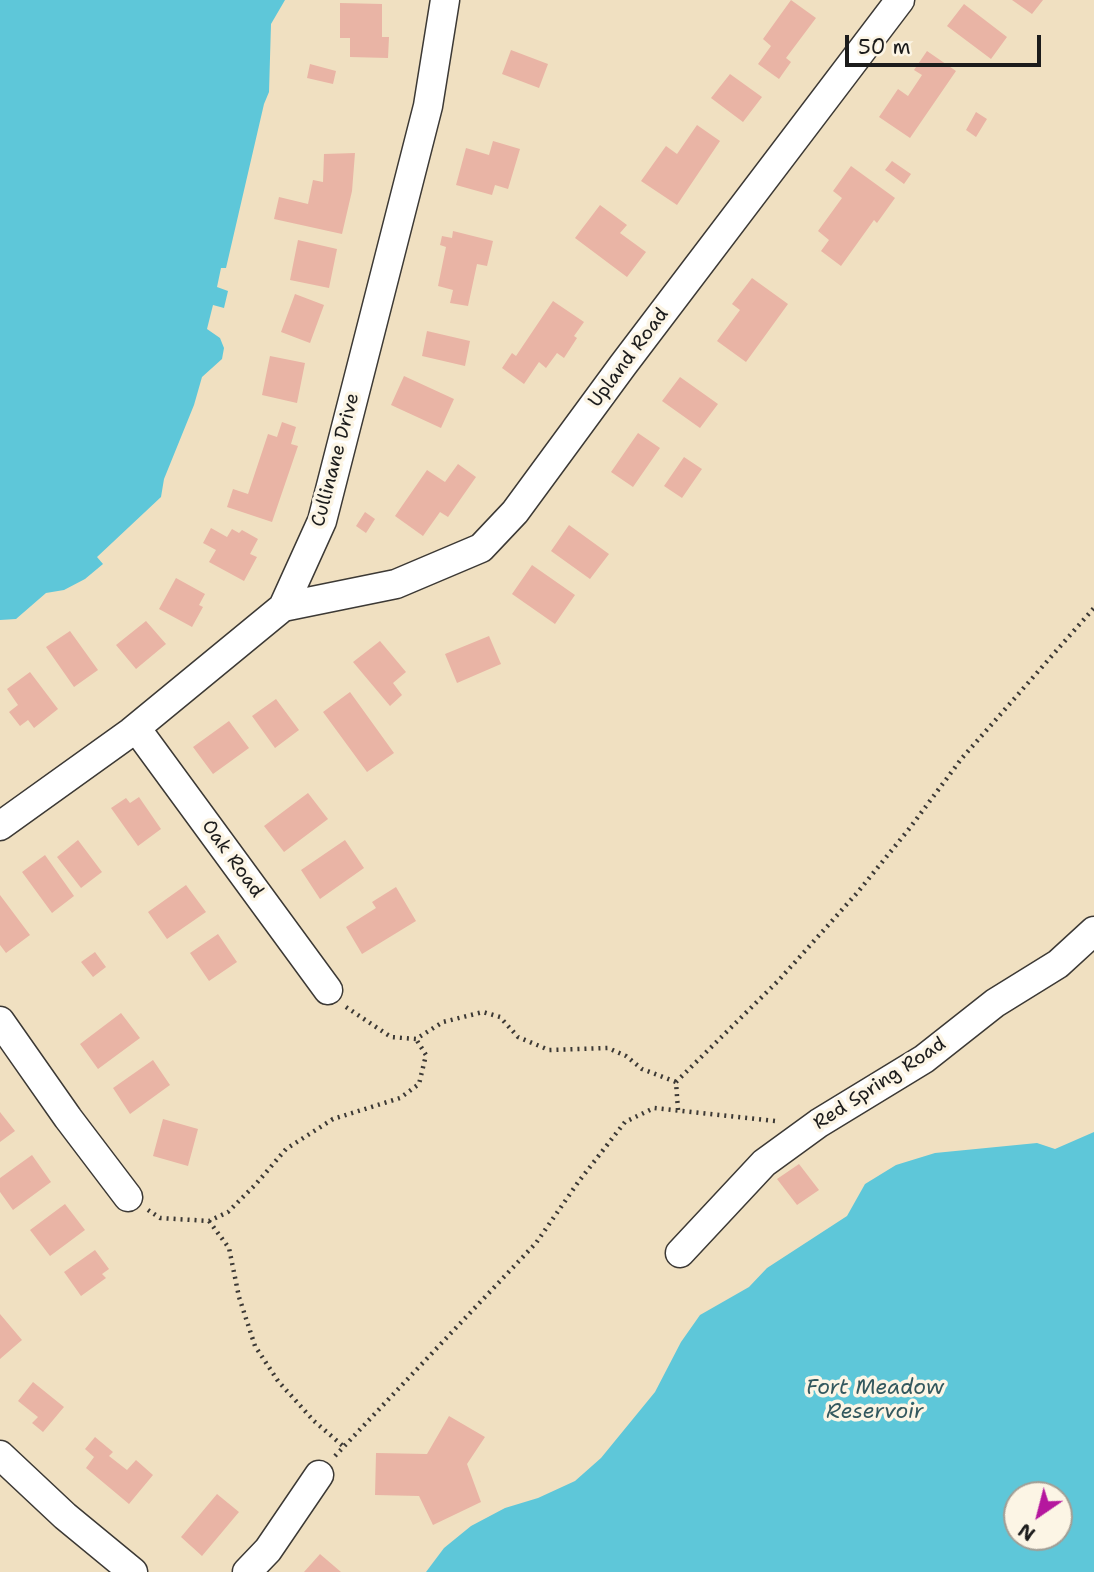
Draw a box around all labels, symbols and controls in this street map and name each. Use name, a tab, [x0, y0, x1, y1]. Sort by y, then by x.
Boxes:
scale bar	[849, 21, 1045, 65]
text: 50 m	[858, 33, 911, 61]
street label: Upland Road	[584, 304, 674, 412]
street label: Cullinane Drive	[307, 391, 365, 529]
street label: Oak Road	[196, 816, 268, 902]
street label: Red Spring Road	[810, 1033, 950, 1135]
water label: Fort Meadow Reservoir	[806, 1376, 944, 1426]
north arrow	[1003, 1481, 1073, 1551]
text: N	[1013, 1517, 1040, 1547]

